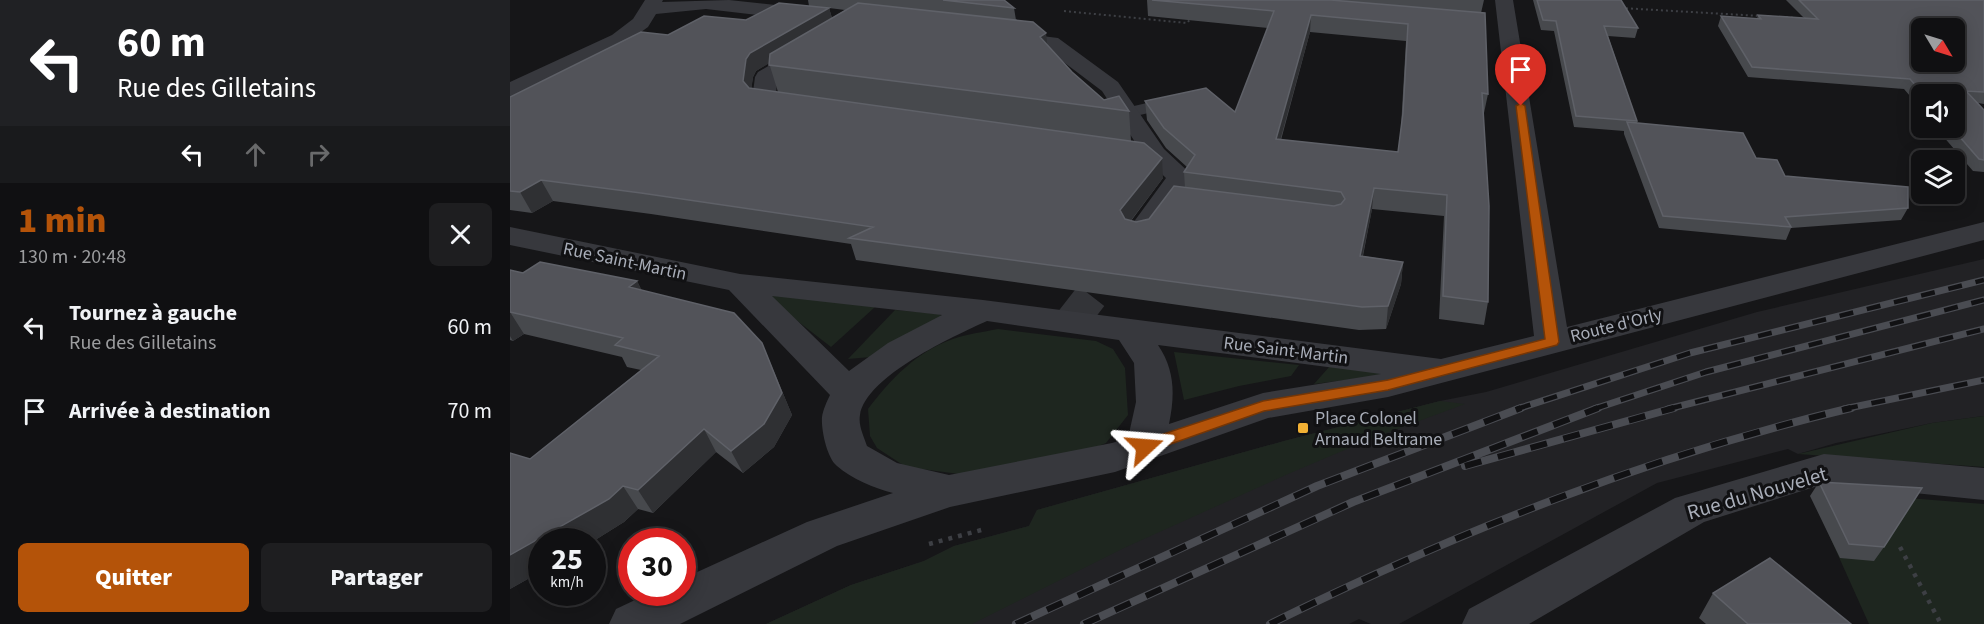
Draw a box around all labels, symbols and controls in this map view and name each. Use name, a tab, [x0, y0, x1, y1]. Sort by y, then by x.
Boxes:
text: 60 m	[117, 13, 206, 73]
north arrow	[1911, 18, 1965, 72]
map controls	[1911, 18, 1965, 204]
icon: left	[18, 24, 96, 102]
pin	[1495, 44, 1546, 106]
icon: arrive	[1504, 53, 1537, 86]
text: Rue des Gilletains	[117, 69, 316, 108]
button: sound	[1911, 84, 1965, 138]
icon: left	[176, 138, 209, 171]
icon: ahead	[239, 138, 272, 171]
icon: right	[302, 138, 335, 171]
button: layers	[1911, 150, 1965, 204]
text: 1 min	[18, 195, 106, 246]
button: close	[429, 203, 492, 266]
street label: Rue Saint-Martin	[561, 236, 689, 287]
text: 130 m · 20:48	[18, 243, 126, 271]
text: Tournez à gauche	[69, 297, 237, 329]
street label: Route d'Orly	[1568, 302, 1665, 349]
icon: left	[18, 311, 51, 344]
text: 60 m	[447, 311, 492, 343]
text: Rue des Gilletains	[69, 329, 216, 357]
street label: Rue Saint-Martin	[1222, 330, 1350, 371]
icon: arrive	[18, 395, 51, 428]
text: Arrivée à destination	[69, 395, 271, 427]
text: 70 m	[447, 395, 492, 427]
place label: Place Colonel Arnaud Beltrame	[1315, 406, 1442, 452]
position arrow	[1113, 415, 1177, 479]
marker: Place Colonel Arnaud Beltrame	[1296, 421, 1310, 435]
street label: Rue du Nouvelet	[1683, 459, 1831, 527]
speed limit sign: 30	[618, 528, 696, 606]
text: 25	[551, 538, 583, 581]
button: Quitter	[18, 543, 249, 612]
button: Partager	[261, 543, 492, 612]
text: km/h	[550, 572, 584, 593]

